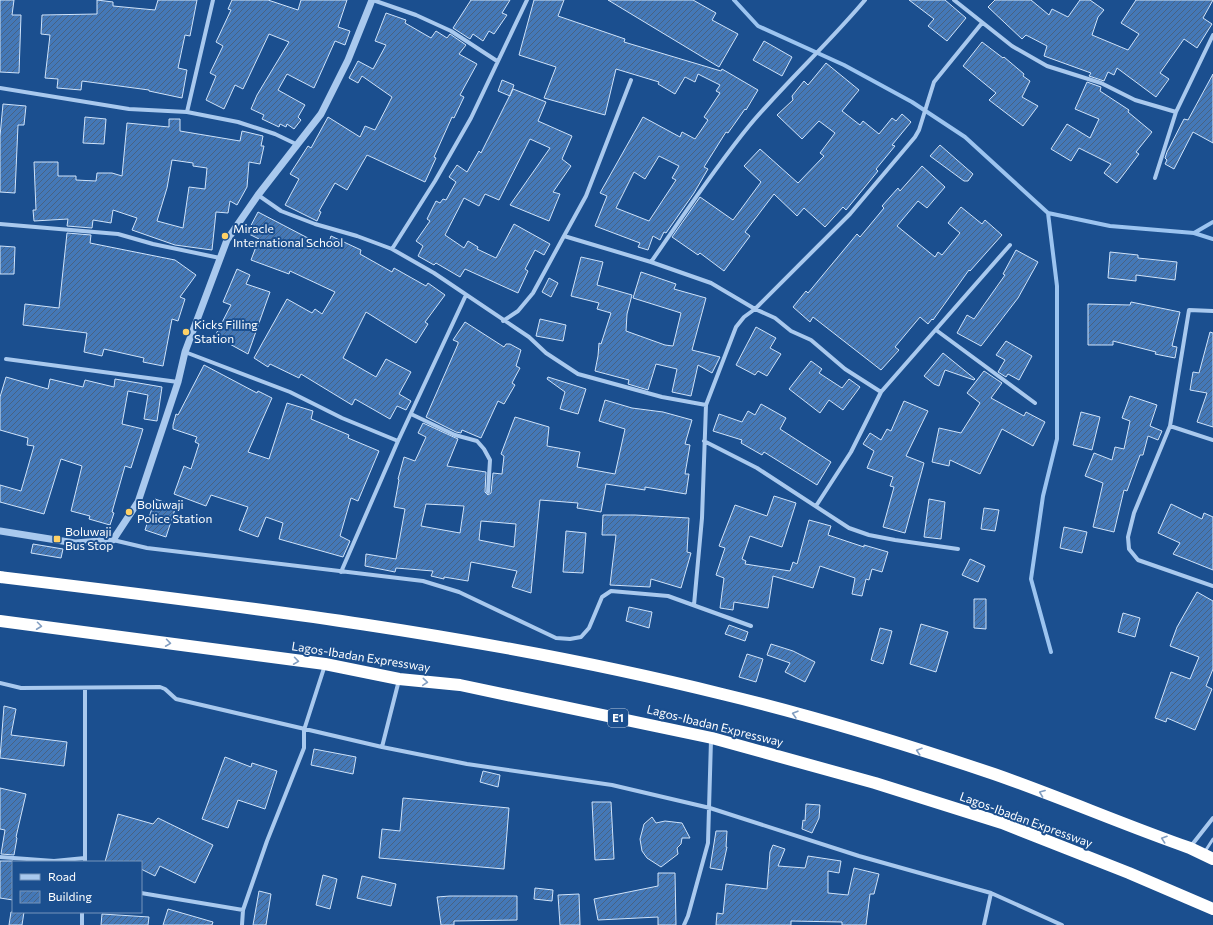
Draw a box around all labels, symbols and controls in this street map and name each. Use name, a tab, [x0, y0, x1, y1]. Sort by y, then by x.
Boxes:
place label: Miracle International School	[233, 221, 343, 249]
marker: Miracle International School	[220, 231, 230, 241]
place label: Kicks Filling Station	[194, 317, 258, 345]
marker: Kicks Filling Station	[181, 327, 191, 337]
place label: Boluwaji Police Station	[137, 497, 212, 525]
marker: Boluwaji Police Station	[124, 507, 134, 517]
place label: Boluwaji Bus Stop	[65, 524, 113, 552]
marker: Boluwaji Bus Stop	[52, 534, 62, 544]
one-way arrow	[36, 621, 42, 630]
one-way arrow	[165, 638, 171, 647]
street label: Lagos-Ibadan Expressway	[291, 638, 432, 674]
one-way arrow	[293, 656, 299, 665]
one-way arrow	[421, 677, 428, 686]
street label: Lagos-Ibadan Expressway	[645, 701, 785, 749]
road number: E1	[608, 709, 628, 727]
one-way arrow	[791, 710, 798, 719]
one-way arrow	[916, 747, 923, 756]
street label: Lagos-Ibadan Expressway	[958, 788, 1095, 850]
one-way arrow	[1039, 790, 1046, 798]
one-way arrow	[1160, 835, 1167, 844]
legend	[12, 861, 142, 913]
text: Road	[48, 869, 76, 883]
text: Building	[48, 889, 92, 903]

